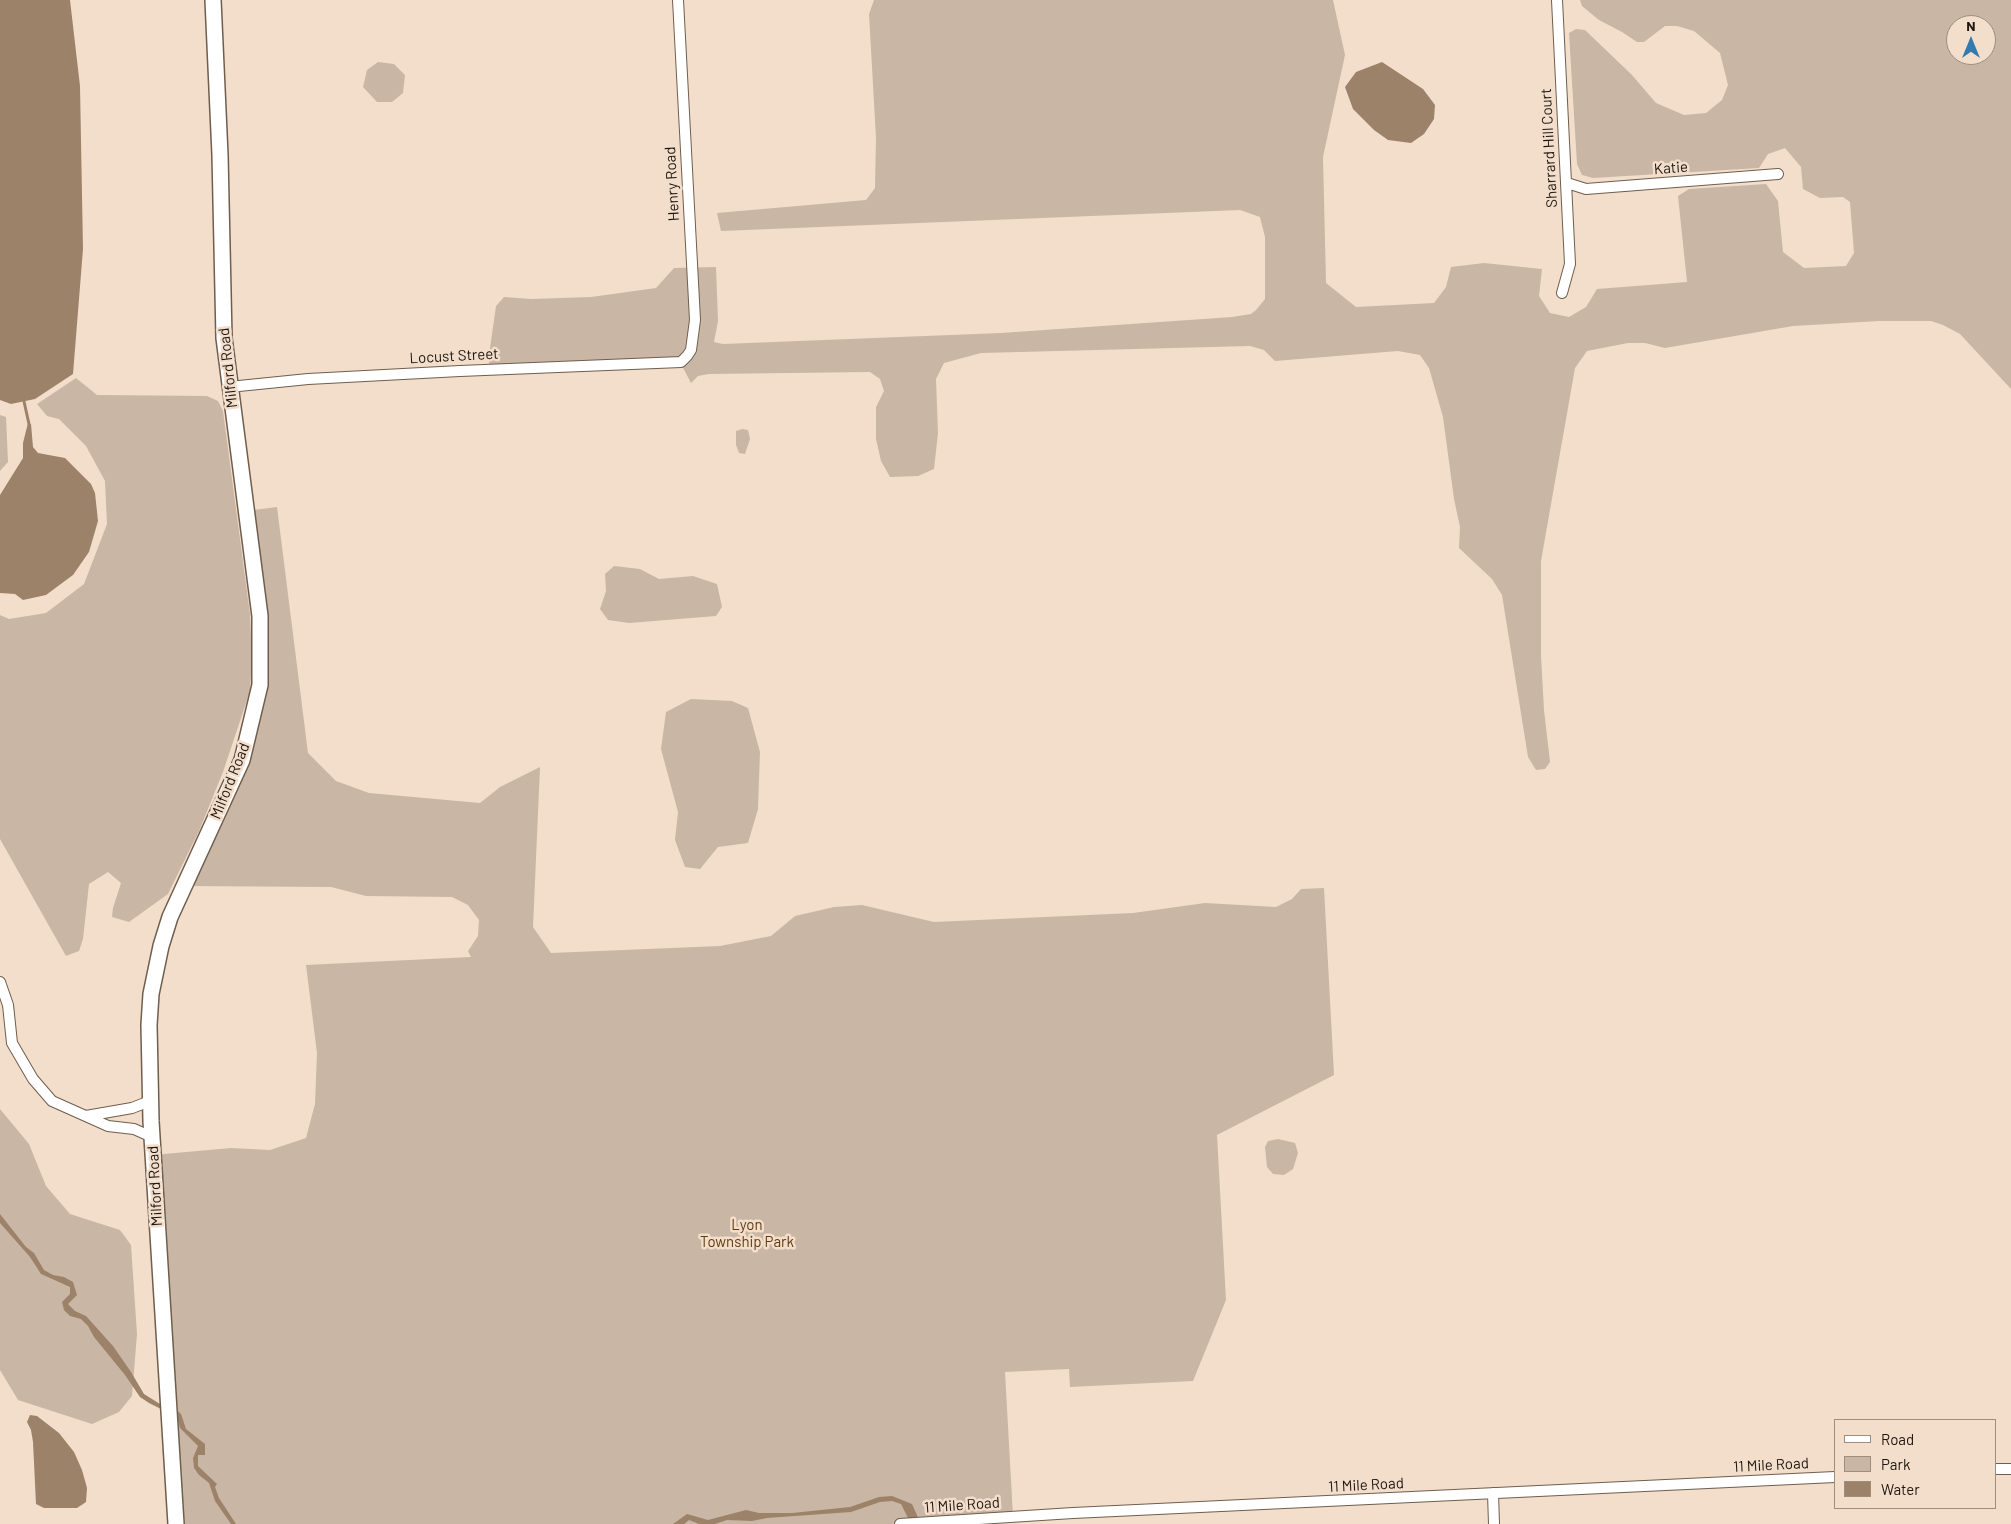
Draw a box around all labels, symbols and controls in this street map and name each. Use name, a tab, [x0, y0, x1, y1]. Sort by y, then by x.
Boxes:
north arrow	[1946, 15, 1996, 65]
text: N	[1966, 17, 1976, 34]
street label: Sharrard Hill Court	[1537, 88, 1561, 208]
street label: Henry Road	[661, 146, 683, 222]
street label: Katie	[1653, 158, 1689, 178]
street label: Milford Road	[215, 327, 241, 409]
street label: Locust Street	[409, 345, 499, 367]
street label: Milford Road	[207, 740, 253, 822]
street label: Milford Road	[144, 1145, 166, 1227]
park label: Lyon Township Park	[700, 1216, 794, 1251]
legend	[1834, 1419, 1996, 1509]
text: Road	[1881, 1430, 1914, 1448]
street label: 11 Mile Road	[1733, 1454, 1809, 1476]
text: Park	[1881, 1455, 1910, 1473]
street label: 11 Mile Road	[1328, 1474, 1404, 1496]
text: Water	[1881, 1480, 1920, 1498]
street label: 11 Mile Road	[924, 1493, 1000, 1517]

